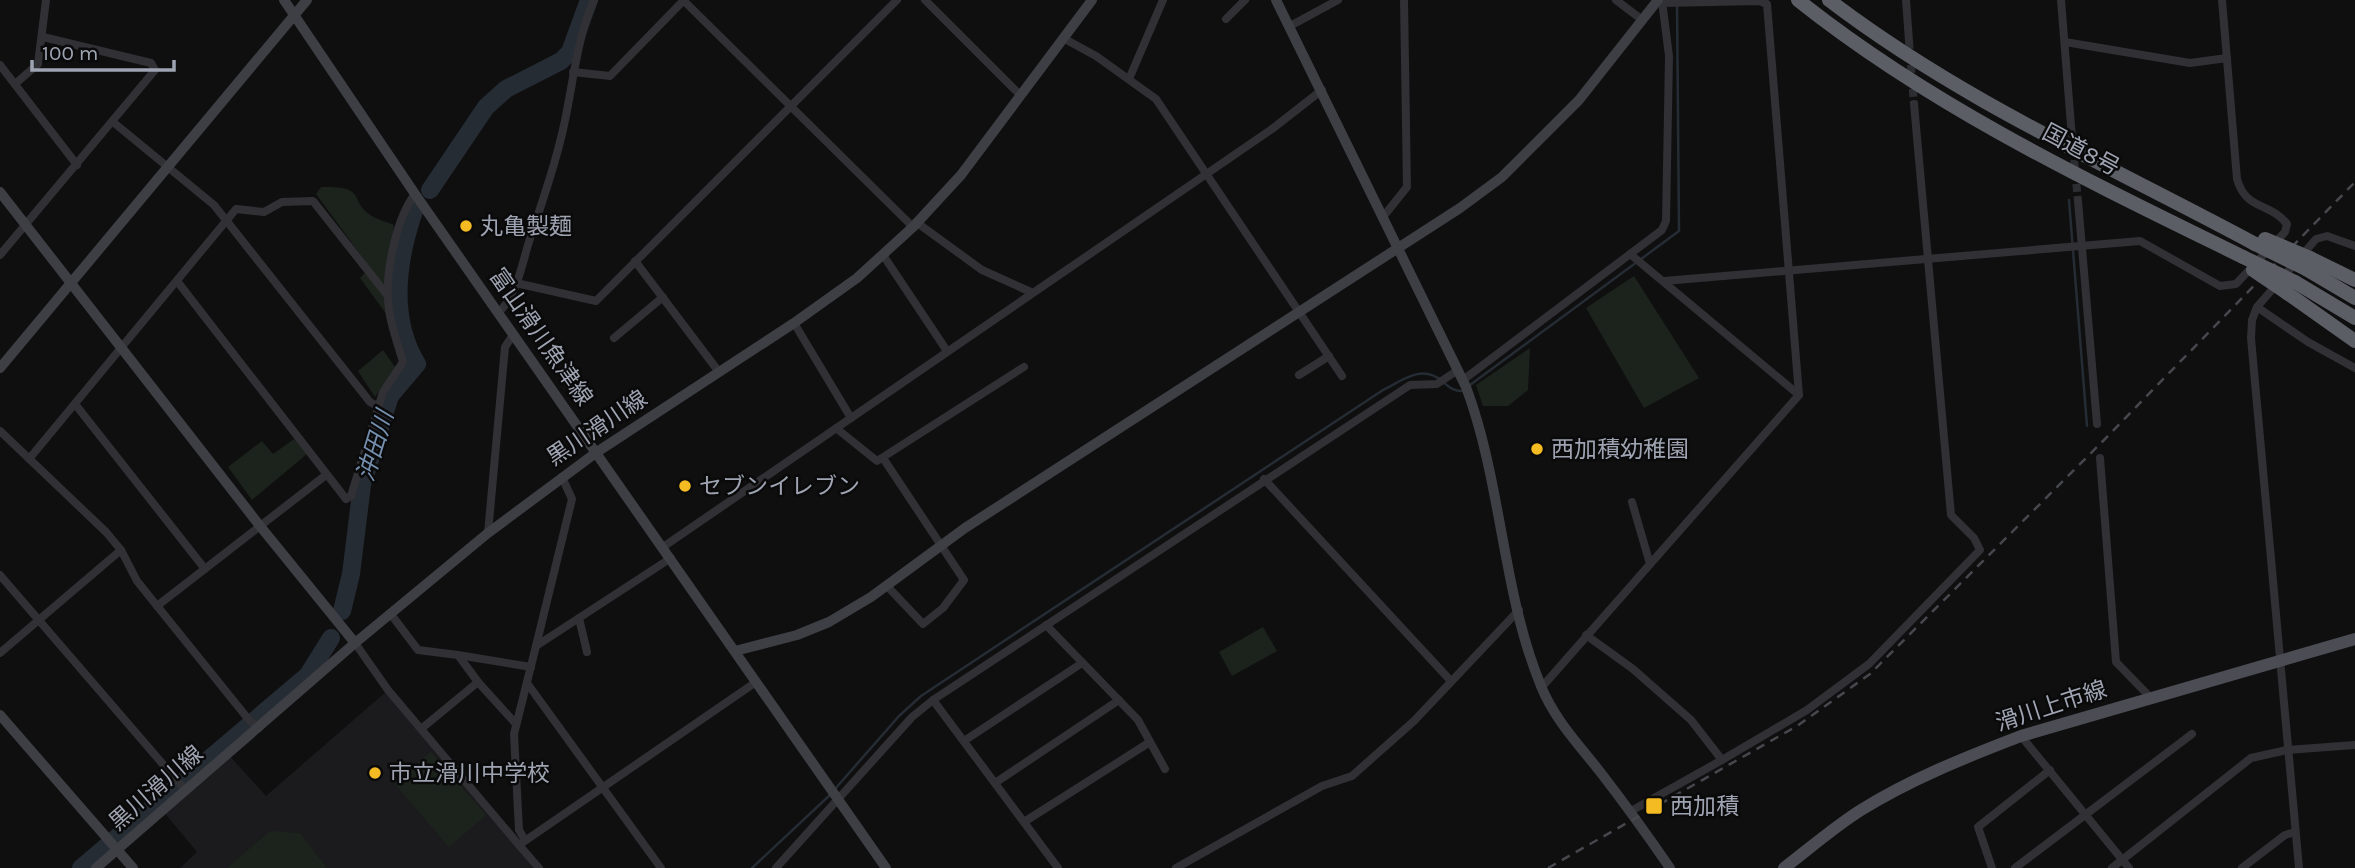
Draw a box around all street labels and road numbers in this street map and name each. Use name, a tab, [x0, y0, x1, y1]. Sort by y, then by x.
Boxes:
street label: 国道8号	[2038, 119, 2124, 181]
street label: 富山滑川魚津線	[484, 263, 598, 411]
street label: 黒川滑川線	[542, 385, 652, 471]
street label: 滑川上市線	[1992, 675, 2110, 737]
street label: 黒川滑川線	[104, 740, 208, 836]

